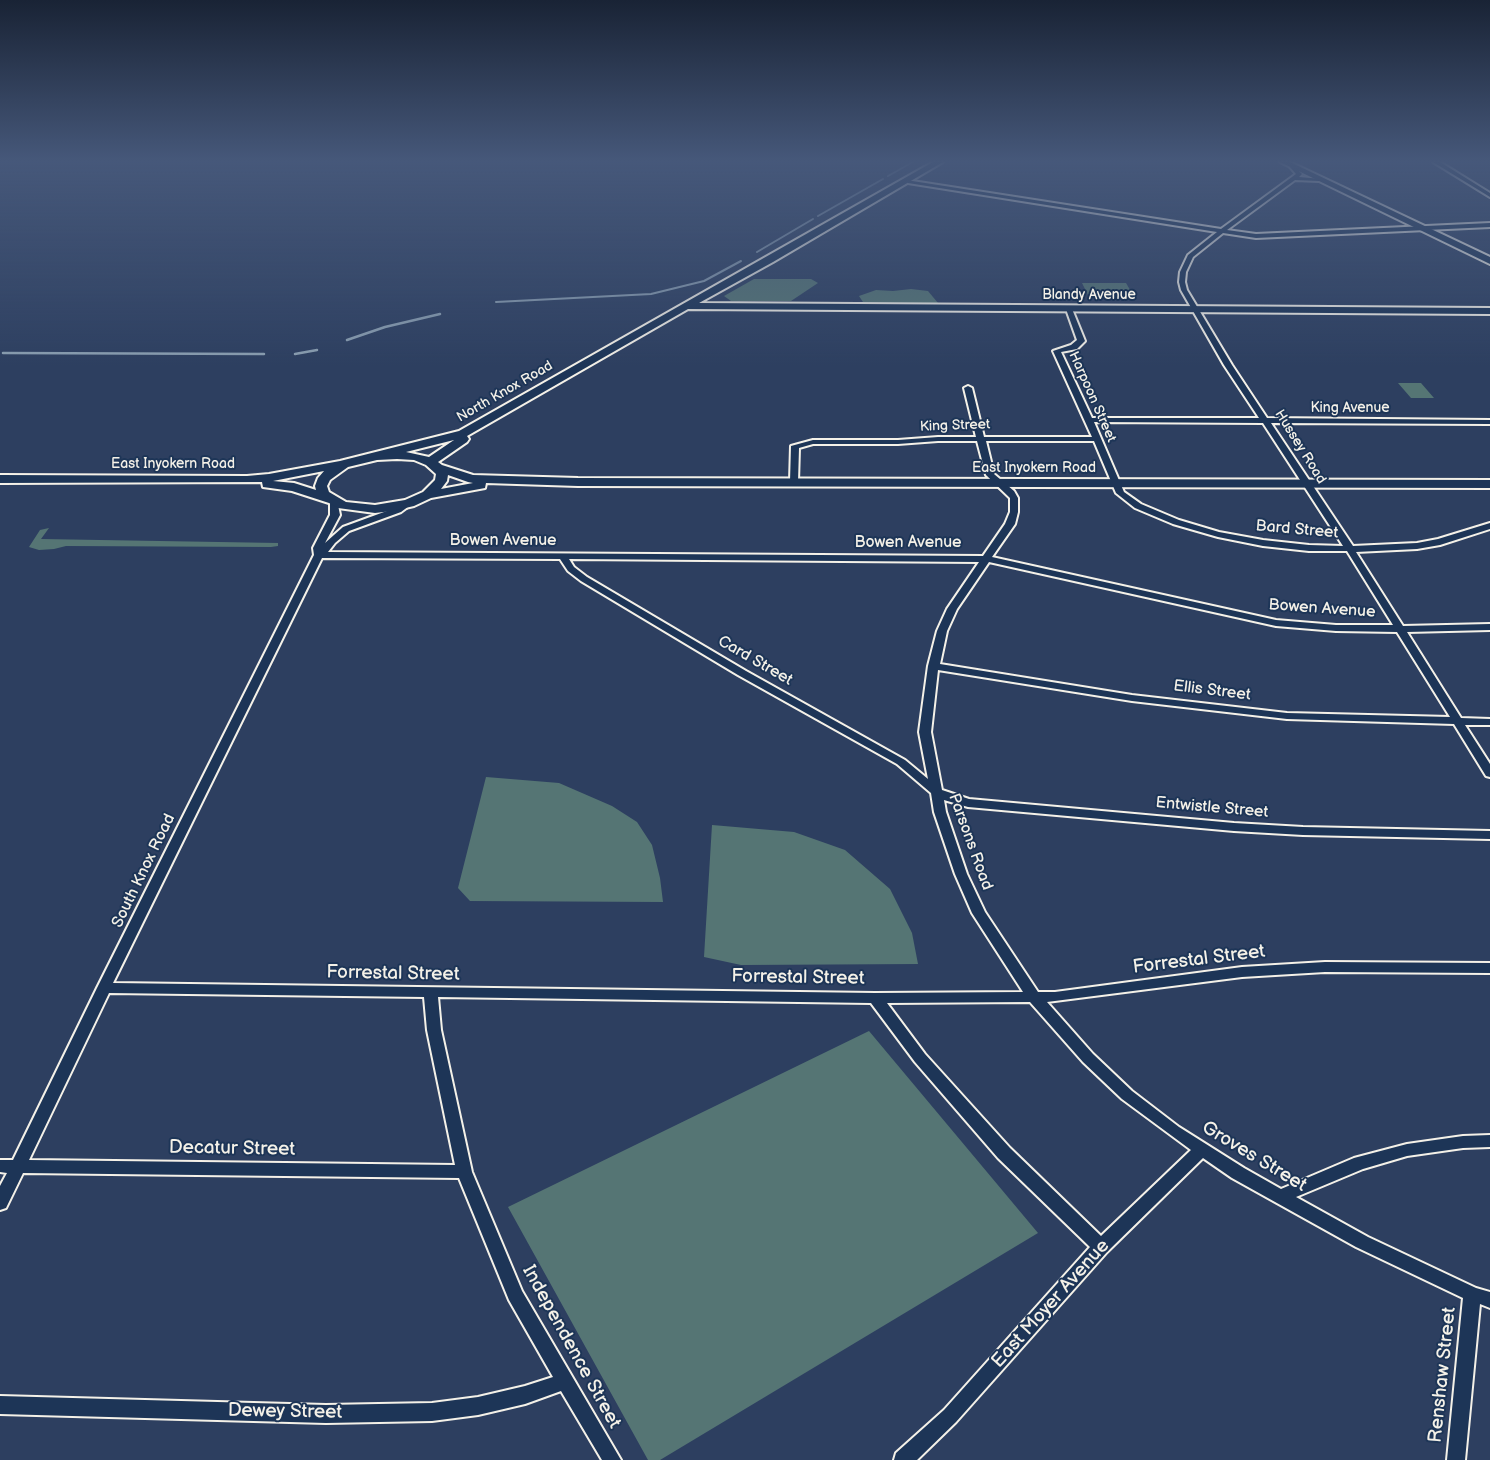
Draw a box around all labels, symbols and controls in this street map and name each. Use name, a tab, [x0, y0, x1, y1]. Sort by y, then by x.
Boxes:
street label: Blandy Avenue	[1042, 287, 1136, 303]
street label: Harpoon Street	[1065, 349, 1119, 445]
street label: North Knox Road	[454, 358, 556, 426]
street label: King Avenue	[1310, 400, 1390, 416]
street label: Hussey Road	[1271, 407, 1329, 487]
street label: King Street	[919, 416, 991, 436]
street label: East Inyokern Road	[111, 456, 235, 472]
street label: East Inyokern Road	[972, 460, 1096, 476]
street label: Bard Street	[1255, 517, 1339, 543]
street label: Bowen Avenue	[449, 531, 557, 551]
street label: Bowen Avenue	[854, 533, 962, 553]
street label: Bowen Avenue	[1268, 596, 1376, 622]
street label: Card Street	[714, 632, 796, 690]
street label: Ellis Street	[1172, 677, 1252, 705]
street label: Parsons Road	[944, 791, 996, 893]
street label: Entwistle Street	[1155, 794, 1269, 822]
street label: South Knox Road	[108, 811, 180, 931]
street label: Forrestal Street	[1132, 941, 1266, 979]
street label: Forrestal Street	[326, 961, 460, 987]
street label: Forrestal Street	[731, 965, 865, 991]
street label: Groves Street	[1197, 1117, 1311, 1197]
street label: Decatur Street	[169, 1137, 295, 1161]
street label: East Moyer Avenue	[987, 1235, 1115, 1373]
street label: Independence Street	[517, 1261, 625, 1433]
street label: Renshaw Street	[1425, 1306, 1461, 1444]
street label: Dewey Street	[228, 1400, 342, 1424]

